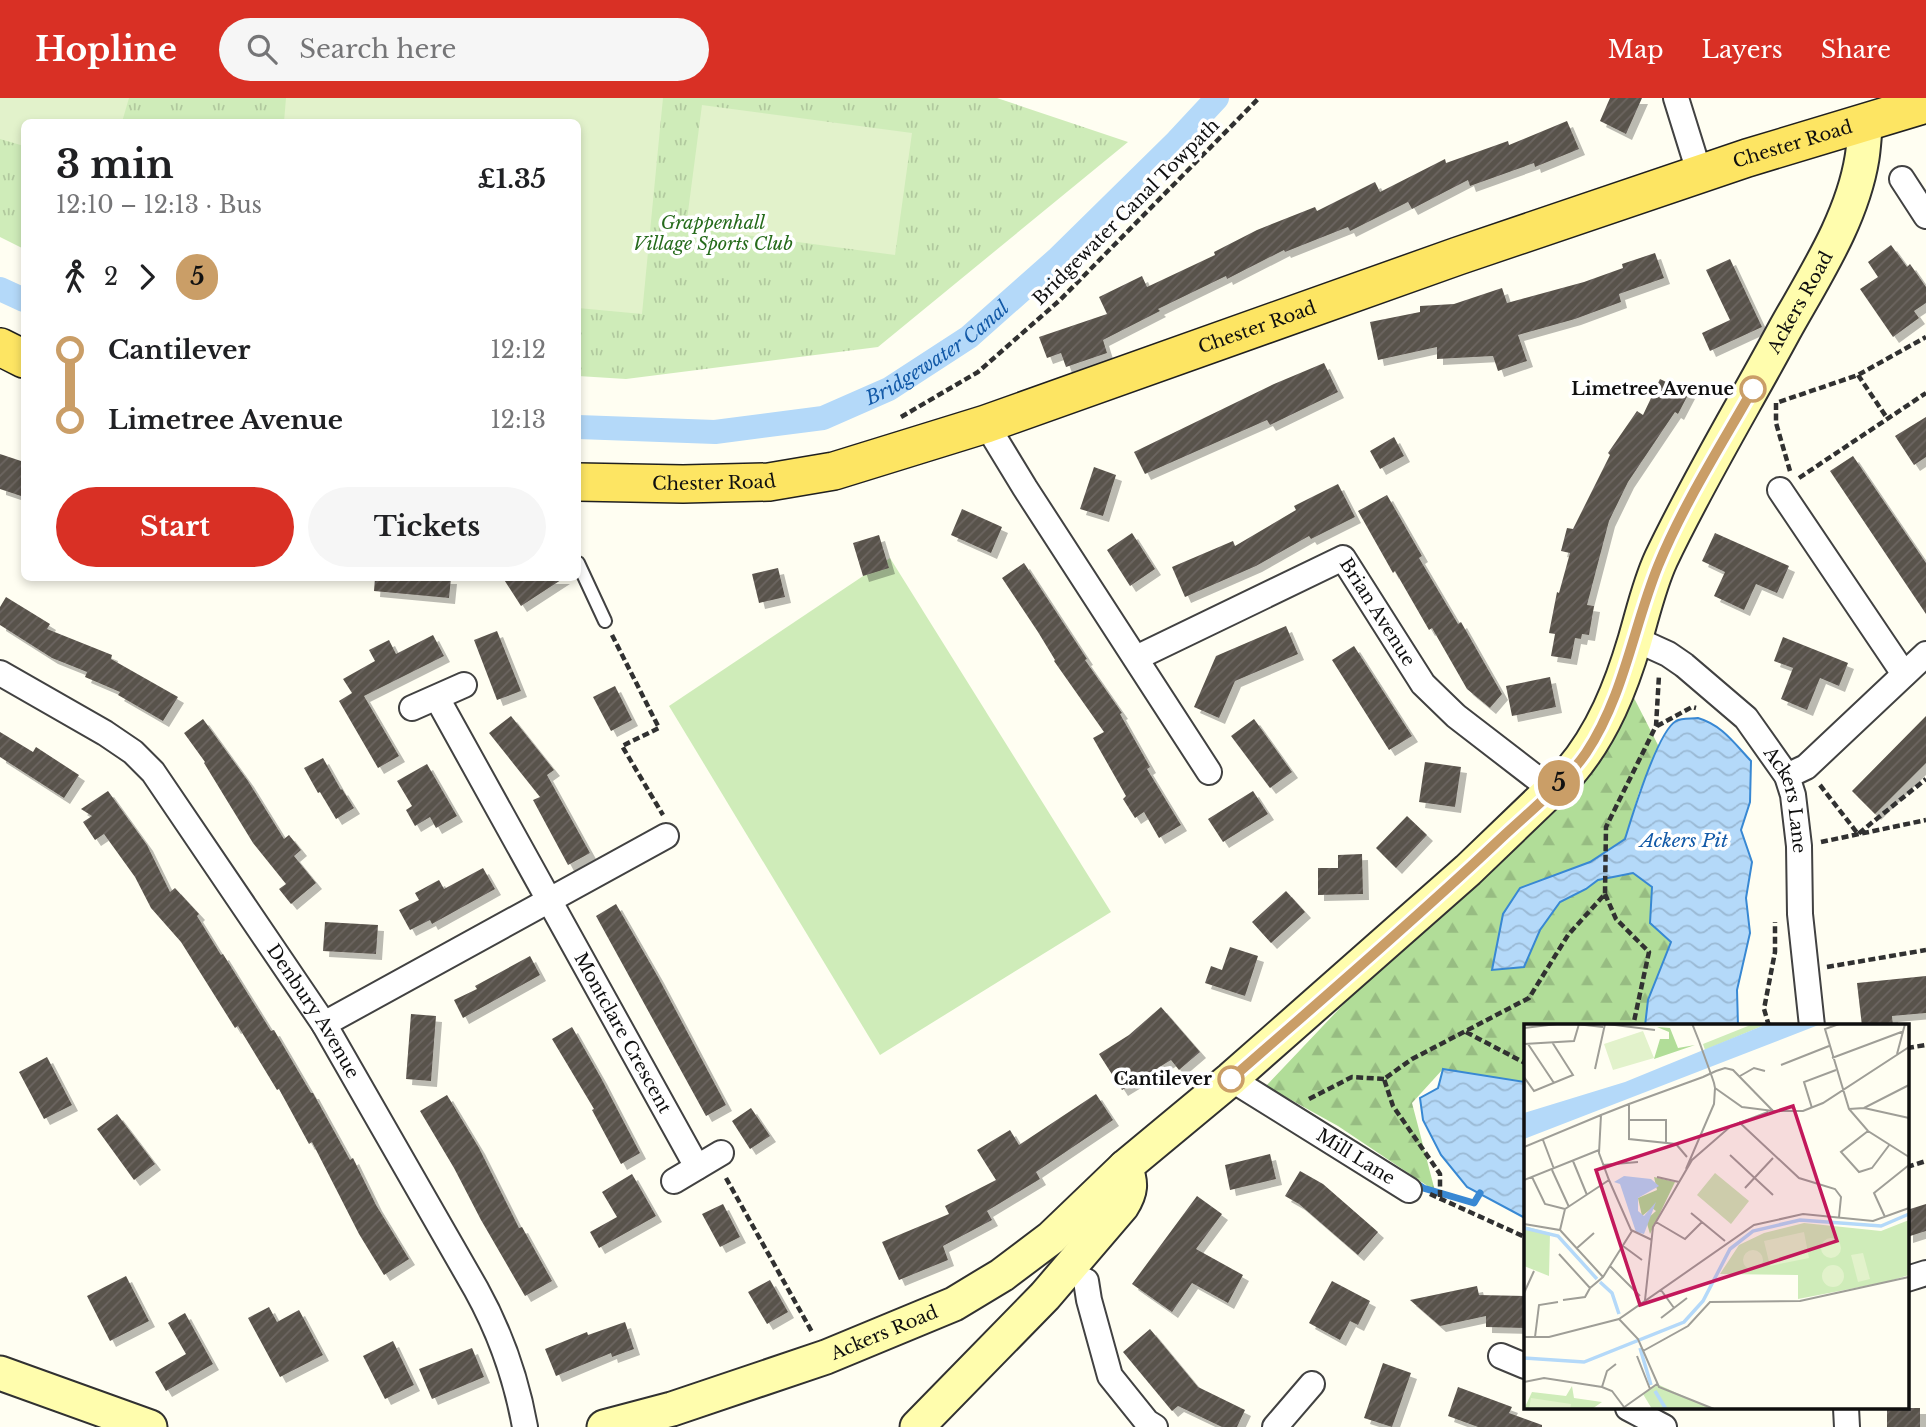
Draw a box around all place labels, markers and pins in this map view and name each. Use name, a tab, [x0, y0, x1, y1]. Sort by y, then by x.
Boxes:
marker: Limetree Avenue	[1740, 376, 1766, 402]
place label: Limetree Avenue	[1571, 378, 1734, 400]
marker: Cantilever	[1218, 1066, 1244, 1092]
place label: Cantilever	[1113, 1068, 1212, 1090]

